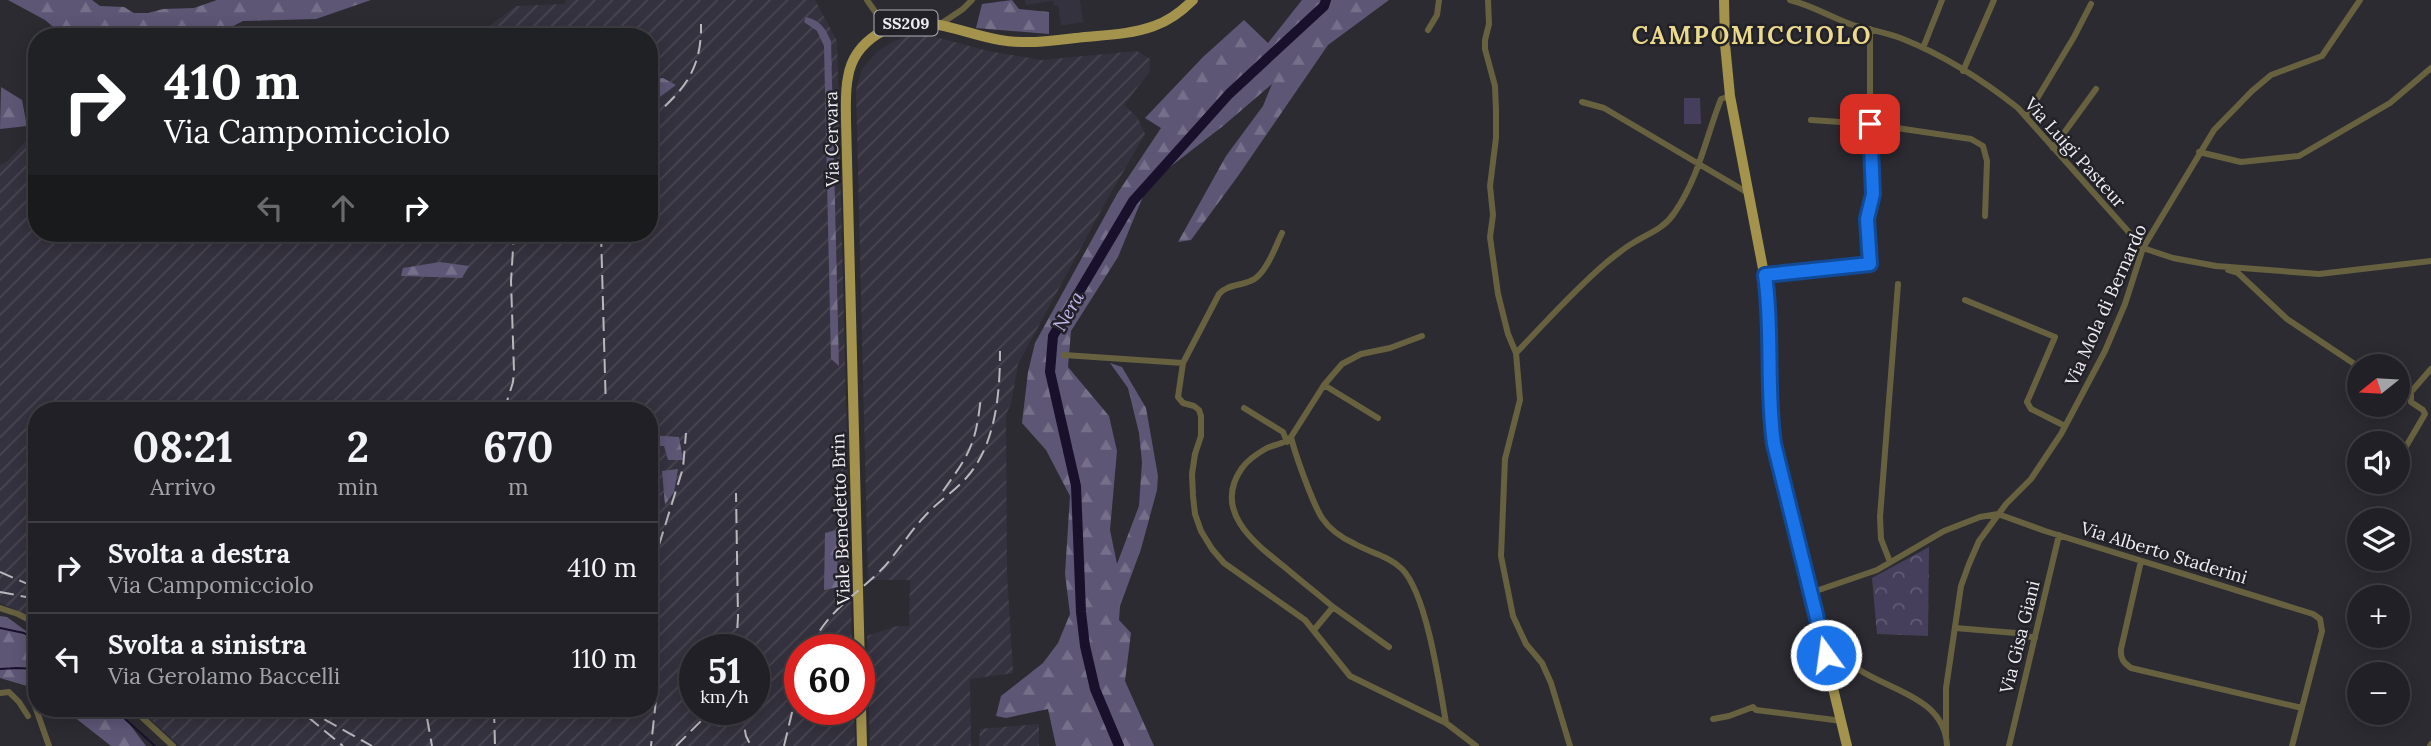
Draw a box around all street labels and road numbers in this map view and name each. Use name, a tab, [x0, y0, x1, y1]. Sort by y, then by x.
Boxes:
road number: SS209	[874, 10, 937, 36]
street label: Via Cervara	[819, 91, 844, 188]
street label: Via Luigi Pasteur	[2019, 92, 2131, 213]
street label: Via Mola di Bernardo	[2059, 220, 2152, 390]
street label: Viale Benedetto Brin	[826, 433, 855, 606]
street label: Via Alberto Staderini	[2077, 516, 2250, 589]
street label: Via Gisa Giani	[1994, 578, 2045, 697]

